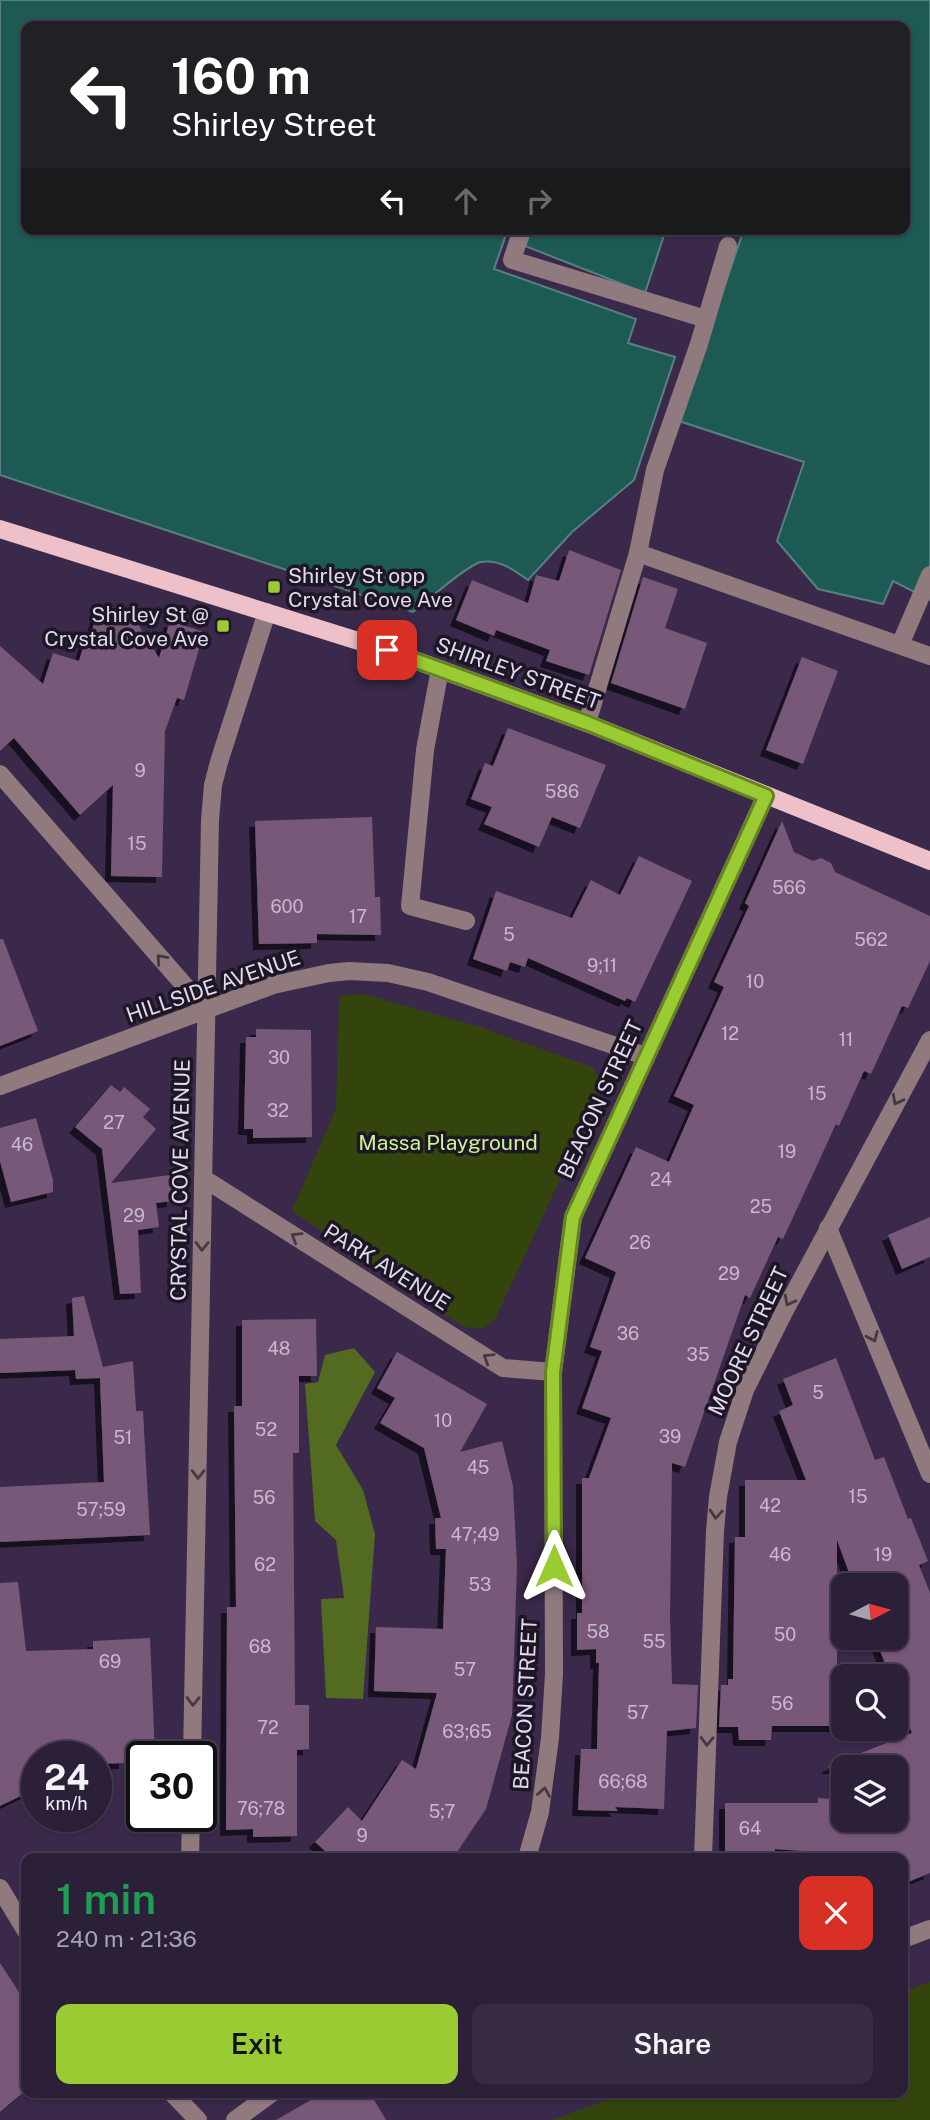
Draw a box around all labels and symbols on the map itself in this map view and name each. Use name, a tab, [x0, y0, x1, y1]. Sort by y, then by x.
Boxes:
place label: Shirley St opp Crystal Cove Ave	[288, 563, 453, 612]
marker: Shirley St opp Crystal Cove Ave	[266, 579, 282, 595]
place label: Shirley St @ Crystal Cove Ave	[44, 602, 209, 651]
marker: Shirley St @ Crystal Cove Ave	[215, 618, 231, 634]
pin	[357, 620, 417, 680]
street label: SHIRLEY STREET	[433, 632, 603, 714]
house number: 9	[134, 760, 146, 781]
house number: 586	[545, 781, 579, 802]
house number: 15	[128, 833, 146, 854]
house number: 566	[772, 877, 806, 898]
house number: 600	[270, 896, 304, 917]
house number: 17	[349, 906, 367, 927]
house number: 5	[503, 924, 515, 945]
house number: 562	[854, 929, 888, 950]
street label: HILLSIDE AVENUE	[123, 944, 303, 1028]
one-way arrow	[157, 954, 169, 967]
house number: 9;11	[587, 955, 617, 976]
house number: 10	[746, 971, 764, 992]
street label: BEACON STREET	[552, 1016, 648, 1182]
house number: 12	[721, 1023, 739, 1044]
house number: 11	[839, 1029, 853, 1050]
house number: 30	[268, 1047, 290, 1068]
street label: CRYSTAL COVE AVENUE	[165, 1059, 195, 1301]
house number: 15	[808, 1083, 826, 1104]
one-way arrow	[892, 1093, 905, 1106]
house number: 32	[267, 1100, 289, 1121]
house number: 27	[103, 1112, 125, 1133]
park label: Massa Playground	[358, 1130, 538, 1155]
house number: 46	[11, 1134, 33, 1155]
house number: 19	[778, 1141, 796, 1162]
house number: 24	[650, 1169, 672, 1190]
house number: 25	[750, 1196, 772, 1217]
house number: 29	[123, 1205, 145, 1226]
street label: PARK AVENUE	[319, 1218, 455, 1316]
one-way arrow	[290, 1232, 303, 1245]
house number: 26	[629, 1232, 651, 1253]
one-way arrow	[194, 1242, 210, 1252]
street label: MOORE STREET	[703, 1263, 793, 1419]
house number: 29	[718, 1263, 740, 1284]
one-way arrow	[784, 1293, 798, 1306]
house number: 36	[617, 1323, 639, 1344]
one-way arrow	[865, 1329, 879, 1342]
house number: 48	[268, 1338, 290, 1359]
house number: 35	[687, 1344, 709, 1365]
one-way arrow	[483, 1354, 496, 1367]
house number: 5	[812, 1382, 824, 1403]
house number: 10	[434, 1410, 452, 1431]
house number: 52	[255, 1419, 277, 1440]
house number: 39	[659, 1426, 681, 1447]
house number: 51	[114, 1427, 132, 1448]
house number: 45	[467, 1457, 489, 1478]
one-way arrow	[190, 1469, 205, 1480]
house number: 15	[849, 1486, 867, 1507]
house number: 56	[253, 1487, 275, 1508]
house number: 42	[759, 1495, 781, 1516]
house number: 57;59	[76, 1499, 126, 1520]
one-way arrow	[709, 1509, 724, 1520]
house number: 47;49	[451, 1524, 500, 1545]
position arrow	[517, 1529, 591, 1603]
house number: 46	[769, 1544, 791, 1565]
house number: 19	[874, 1544, 892, 1565]
house number: 62	[254, 1554, 276, 1575]
north arrow	[831, 1573, 908, 1650]
house number: 53	[469, 1574, 491, 1595]
street label: BEACON STREET	[508, 1618, 542, 1790]
house number: 58	[586, 1621, 610, 1642]
house number: 50	[774, 1624, 796, 1645]
house number: 55	[642, 1631, 666, 1652]
house number: 68	[249, 1636, 271, 1657]
house number: 69	[99, 1651, 121, 1672]
house number: 57	[454, 1659, 476, 1680]
house number: 56	[771, 1693, 793, 1714]
one-way arrow	[186, 1696, 201, 1707]
house number: 57	[627, 1702, 649, 1723]
house number: 72	[257, 1717, 279, 1738]
house number: 63;65	[442, 1721, 492, 1742]
one-way arrow	[700, 1736, 715, 1747]
speed limit sign: 30	[126, 1741, 217, 1832]
house number: 66;68	[598, 1771, 648, 1792]
one-way arrow	[536, 1787, 551, 1798]
house number: 76;78	[237, 1798, 285, 1819]
house number: 5;7	[429, 1801, 455, 1822]
house number: 64	[739, 1818, 761, 1839]
house number: 9	[356, 1825, 368, 1846]

